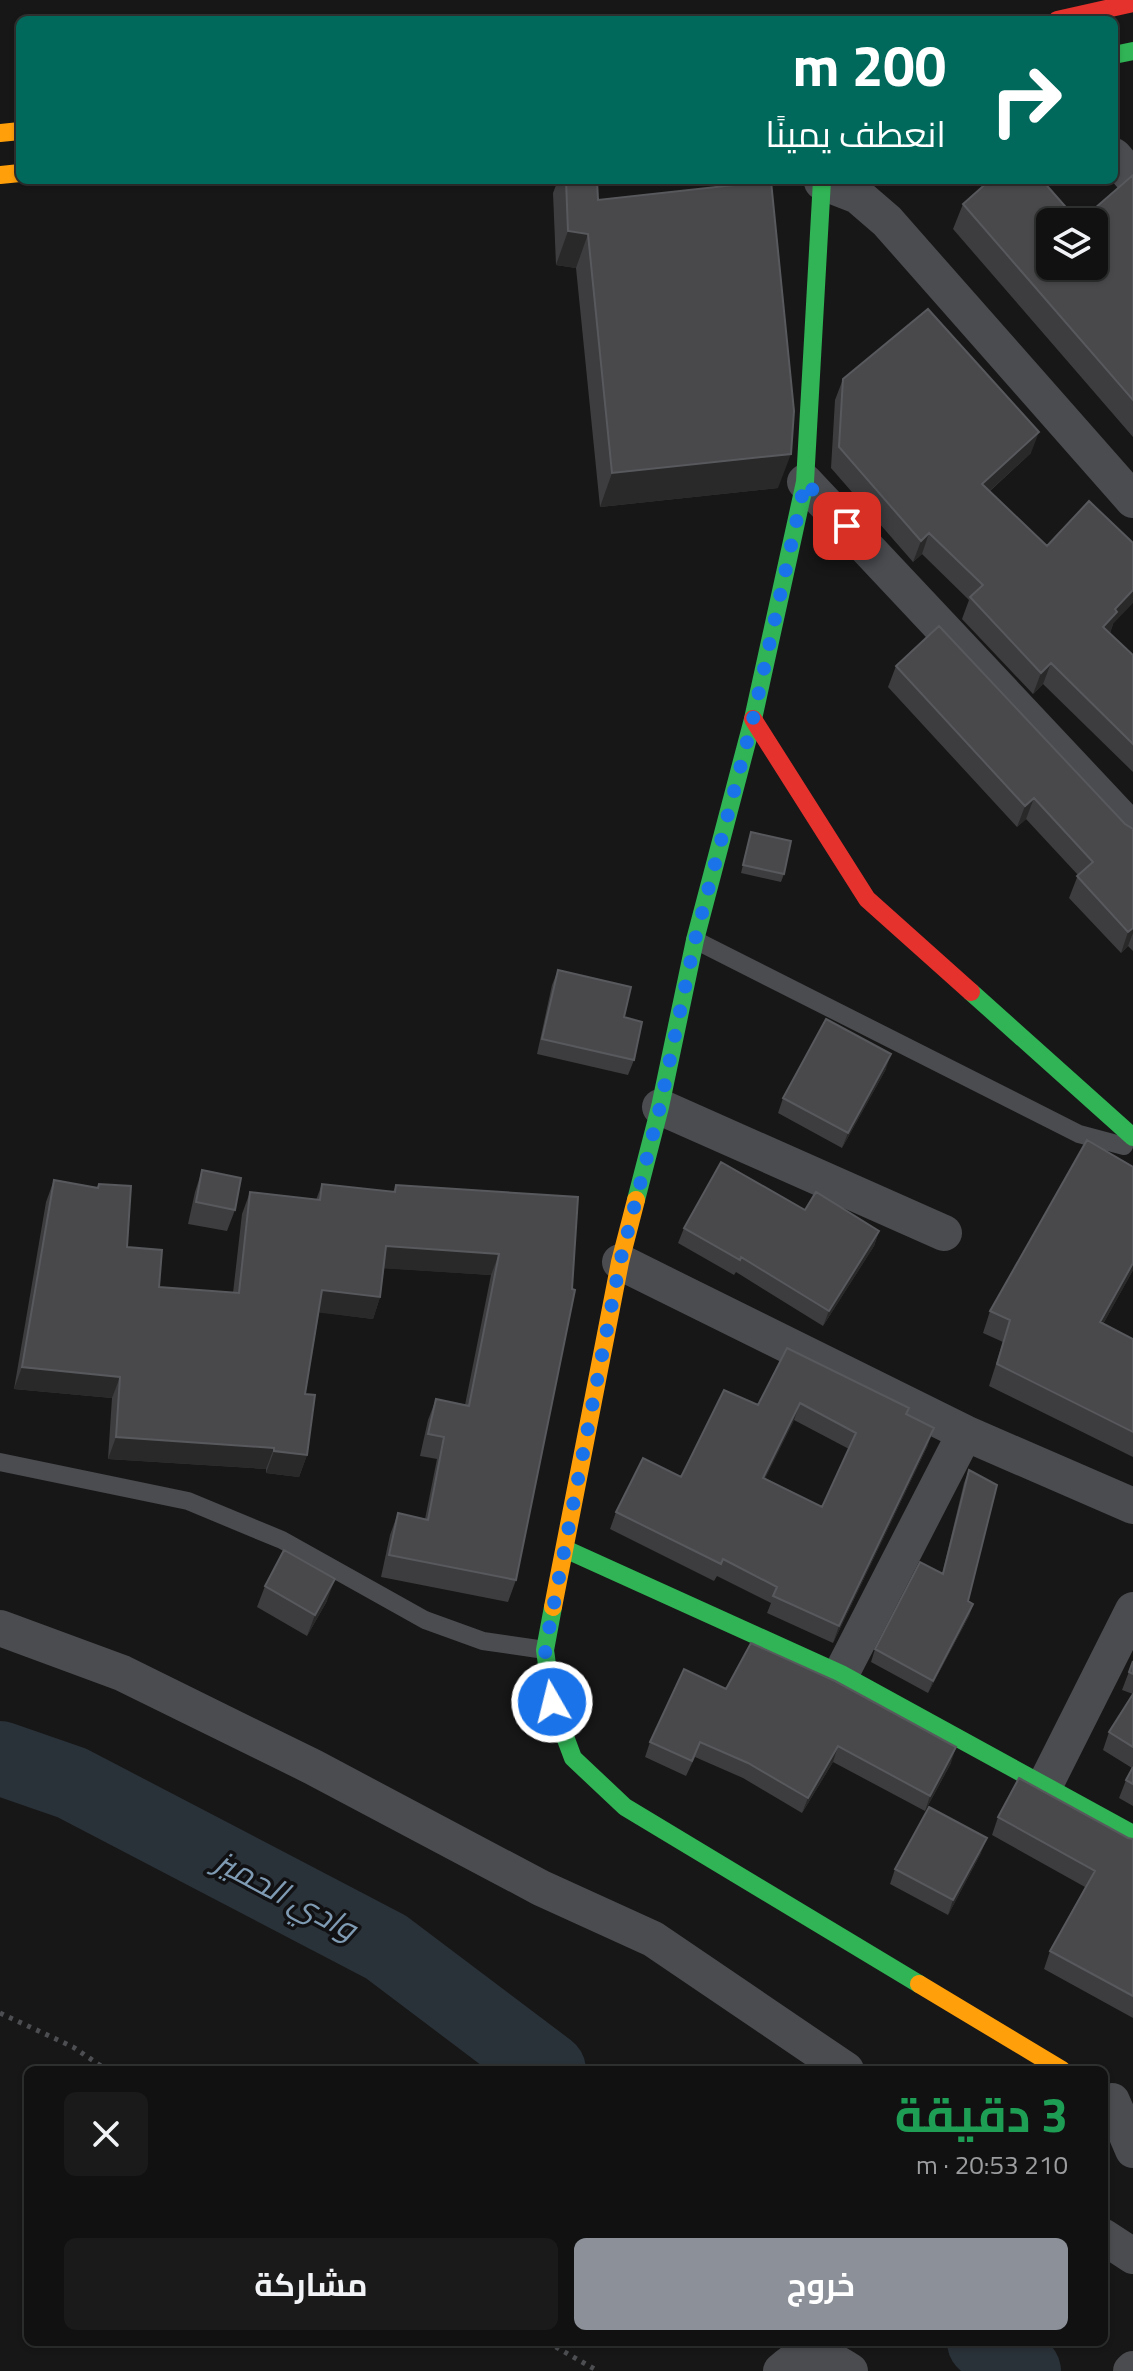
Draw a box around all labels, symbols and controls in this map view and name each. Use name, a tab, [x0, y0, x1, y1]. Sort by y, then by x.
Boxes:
text: 200 m	[793, 23, 946, 108]
icon: right	[974, 48, 1078, 152]
text: انعطف يمينًا	[765, 106, 946, 161]
map controls	[1036, 208, 1108, 280]
button: layers	[1036, 208, 1108, 280]
pin	[813, 492, 881, 560]
icon: arrive	[825, 504, 869, 548]
position arrow	[510, 1660, 594, 1744]
water label: وادي الحميز	[203, 1835, 368, 1955]
text: 3 دقيقة	[895, 2078, 1068, 2151]
button: close	[64, 2092, 148, 2176]
text: 210 m · 20:53	[916, 2145, 1068, 2184]
button: مشاركة	[64, 2238, 558, 2330]
button: خروج	[574, 2238, 1068, 2330]

